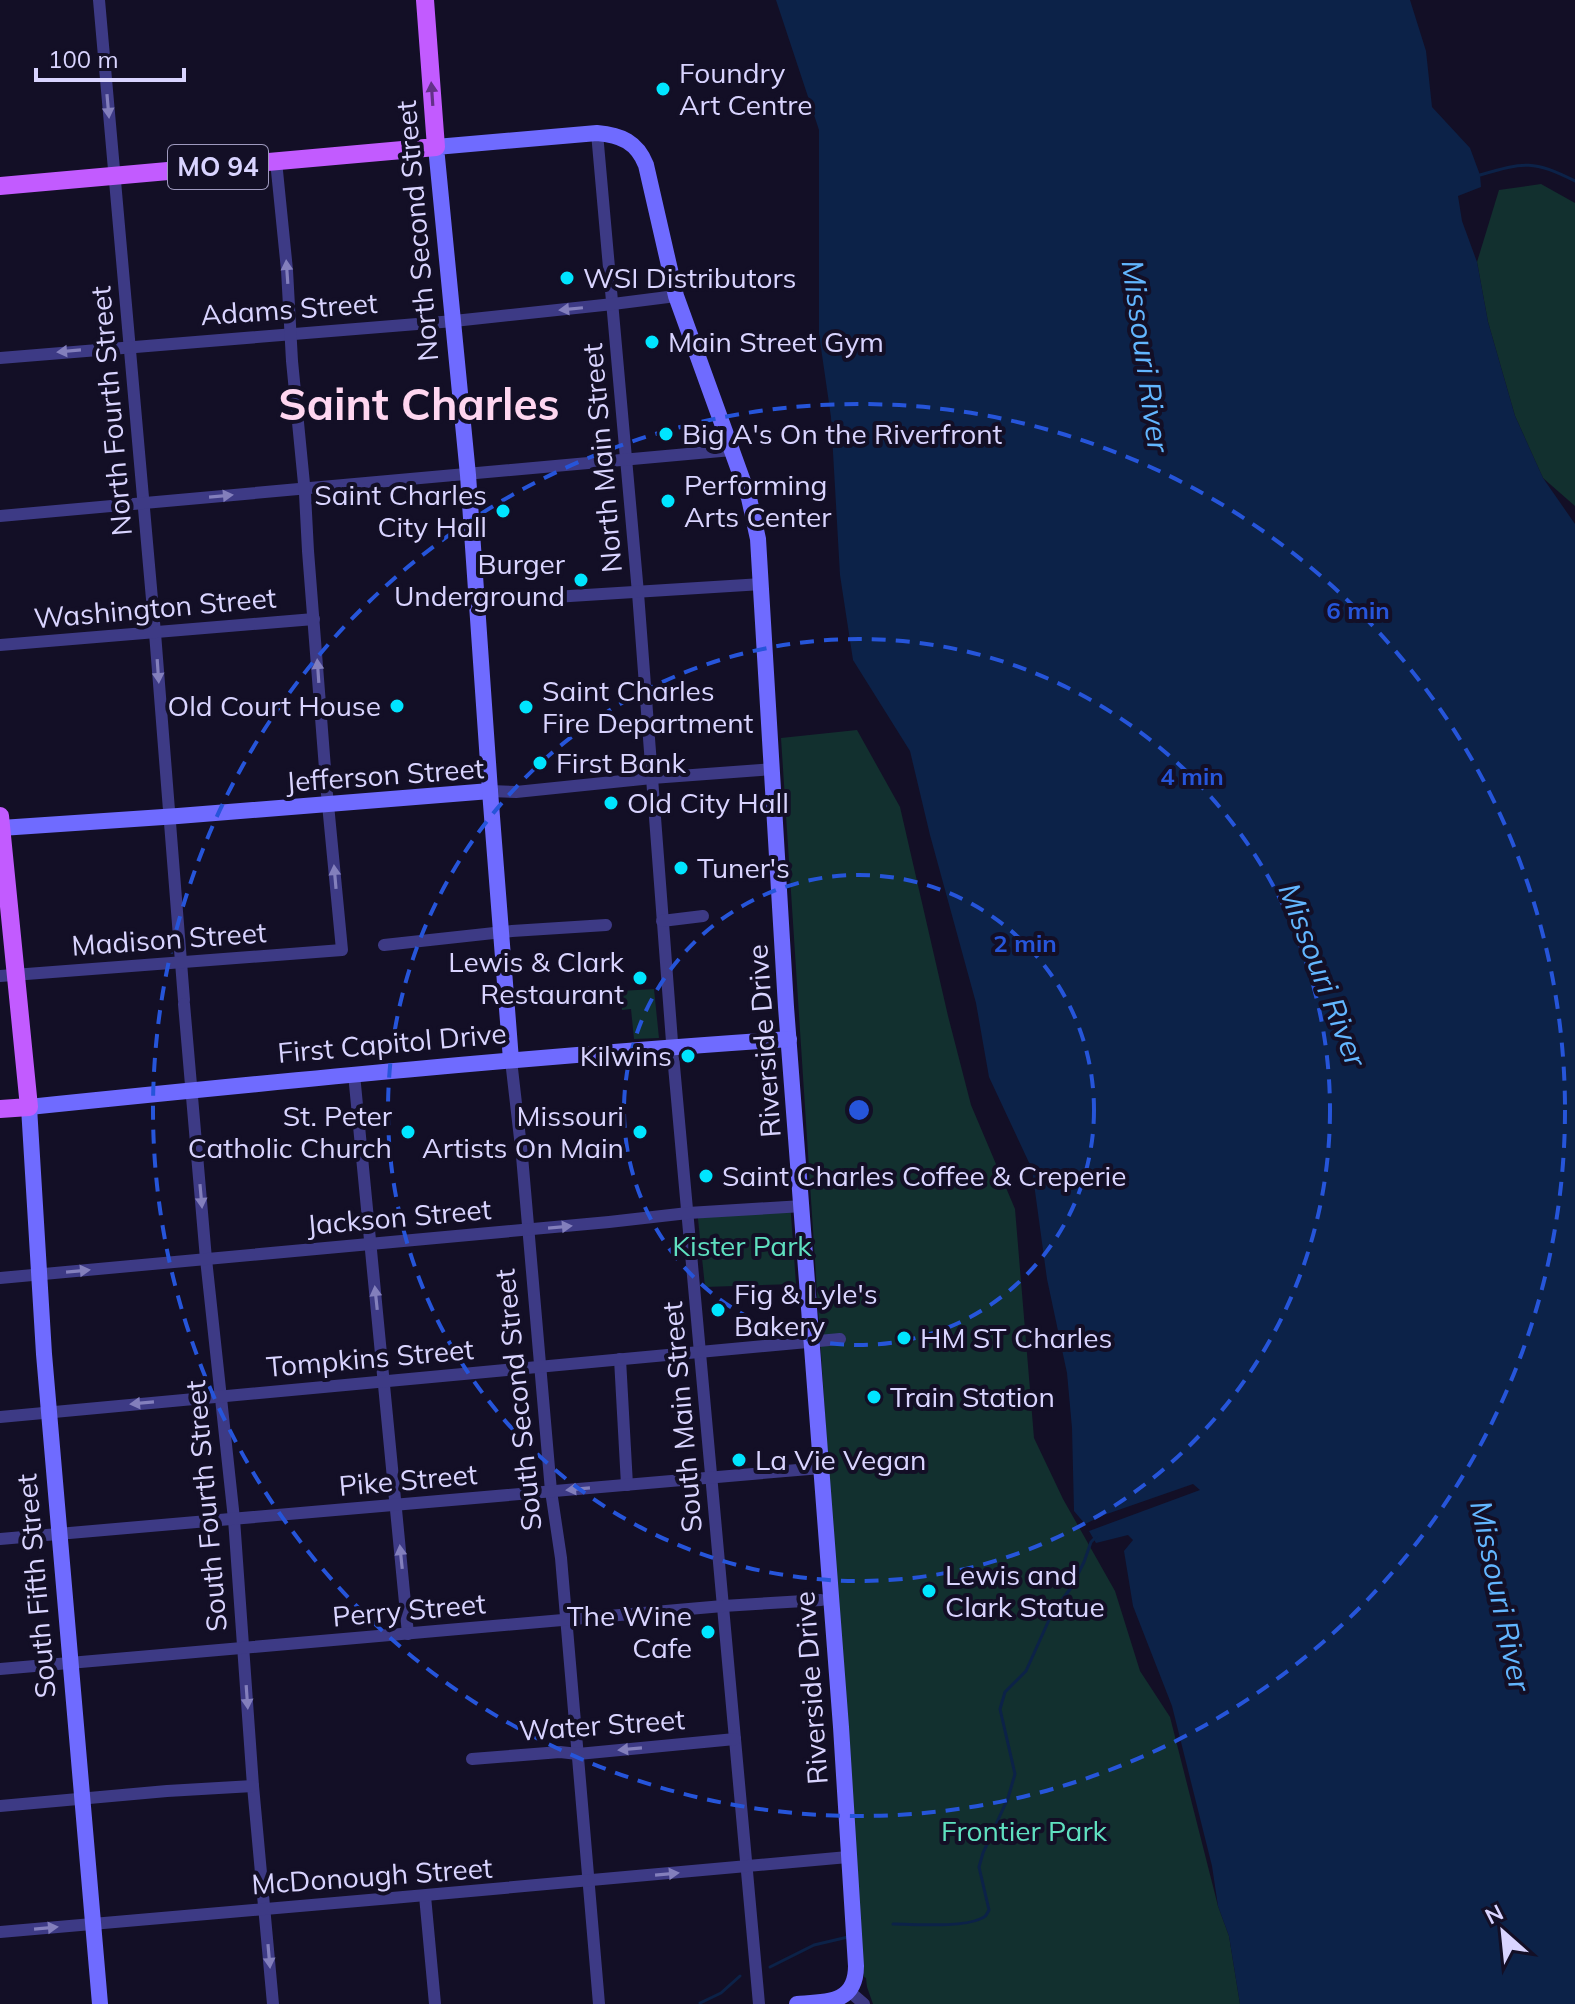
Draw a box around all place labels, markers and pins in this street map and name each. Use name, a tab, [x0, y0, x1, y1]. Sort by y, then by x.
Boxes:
place label: Foundry Art Centre	[679, 55, 812, 122]
marker: Foundry Art Centre	[654, 80, 672, 98]
place label: WSI Distributors	[583, 260, 796, 295]
marker: WSI Distributors	[558, 269, 576, 287]
place label: Main Street Gym	[668, 324, 884, 359]
marker: Main Street Gym	[643, 333, 661, 351]
place label: Big A's On the Riverfront	[682, 416, 1003, 451]
marker: Big A's On the Riverfront	[657, 425, 675, 443]
place label: Performing Arts Center	[684, 467, 832, 534]
place label: Saint Charles City Hall	[314, 477, 487, 544]
marker: Performing Arts Center	[659, 492, 677, 510]
marker: Saint Charles City Hall	[494, 502, 512, 520]
place label: Burger Underground	[394, 546, 566, 613]
marker: Burger Underground	[572, 571, 590, 589]
place label: Saint Charles Fire Department	[542, 673, 754, 740]
place label: Old Court House	[168, 688, 381, 723]
marker: Old Court House	[388, 697, 406, 715]
marker: Saint Charles Fire Department	[517, 698, 535, 716]
place label: First Bank	[556, 745, 687, 780]
marker: First Bank	[531, 754, 549, 772]
place label: Old City Hall	[627, 785, 789, 820]
marker: Old City Hall	[602, 794, 620, 812]
place label: Tuner's	[697, 850, 790, 885]
marker: Tuner's	[672, 859, 690, 877]
place label: Lewis & Clark Restaurant	[448, 944, 625, 1011]
marker: Lewis & Clark Restaurant	[631, 969, 649, 987]
place label: Kilwins	[580, 1038, 672, 1073]
marker: Kilwins	[679, 1047, 697, 1065]
centre of rings	[845, 1096, 873, 1124]
place label: St. Peter Catholic Church	[188, 1098, 393, 1165]
place label: Missouri Artists On Main	[422, 1098, 624, 1165]
marker: St. Peter Catholic Church	[399, 1123, 417, 1141]
marker: Missouri Artists On Main	[631, 1123, 649, 1141]
place label: Saint Charles Coffee & Creperie	[722, 1158, 1126, 1193]
marker: Saint Charles Coffee & Creperie	[697, 1167, 715, 1185]
place label: Fig & Lyle's Bakery	[734, 1276, 878, 1343]
marker: Fig & Lyle's Bakery	[709, 1301, 727, 1319]
place label: HM ST Charles	[920, 1320, 1112, 1355]
marker: HM ST Charles	[895, 1329, 913, 1347]
place label: Train Station	[890, 1379, 1055, 1414]
marker: Train Station	[865, 1388, 883, 1406]
place label: La Vie Vegan	[755, 1442, 926, 1477]
marker: La Vie Vegan	[730, 1451, 748, 1469]
place label: Lewis and Clark Statue	[945, 1557, 1105, 1624]
marker: Lewis and Clark Statue	[920, 1582, 938, 1600]
place label: The Wine Cafe	[567, 1598, 692, 1665]
marker: The Wine Cafe	[699, 1623, 717, 1641]

